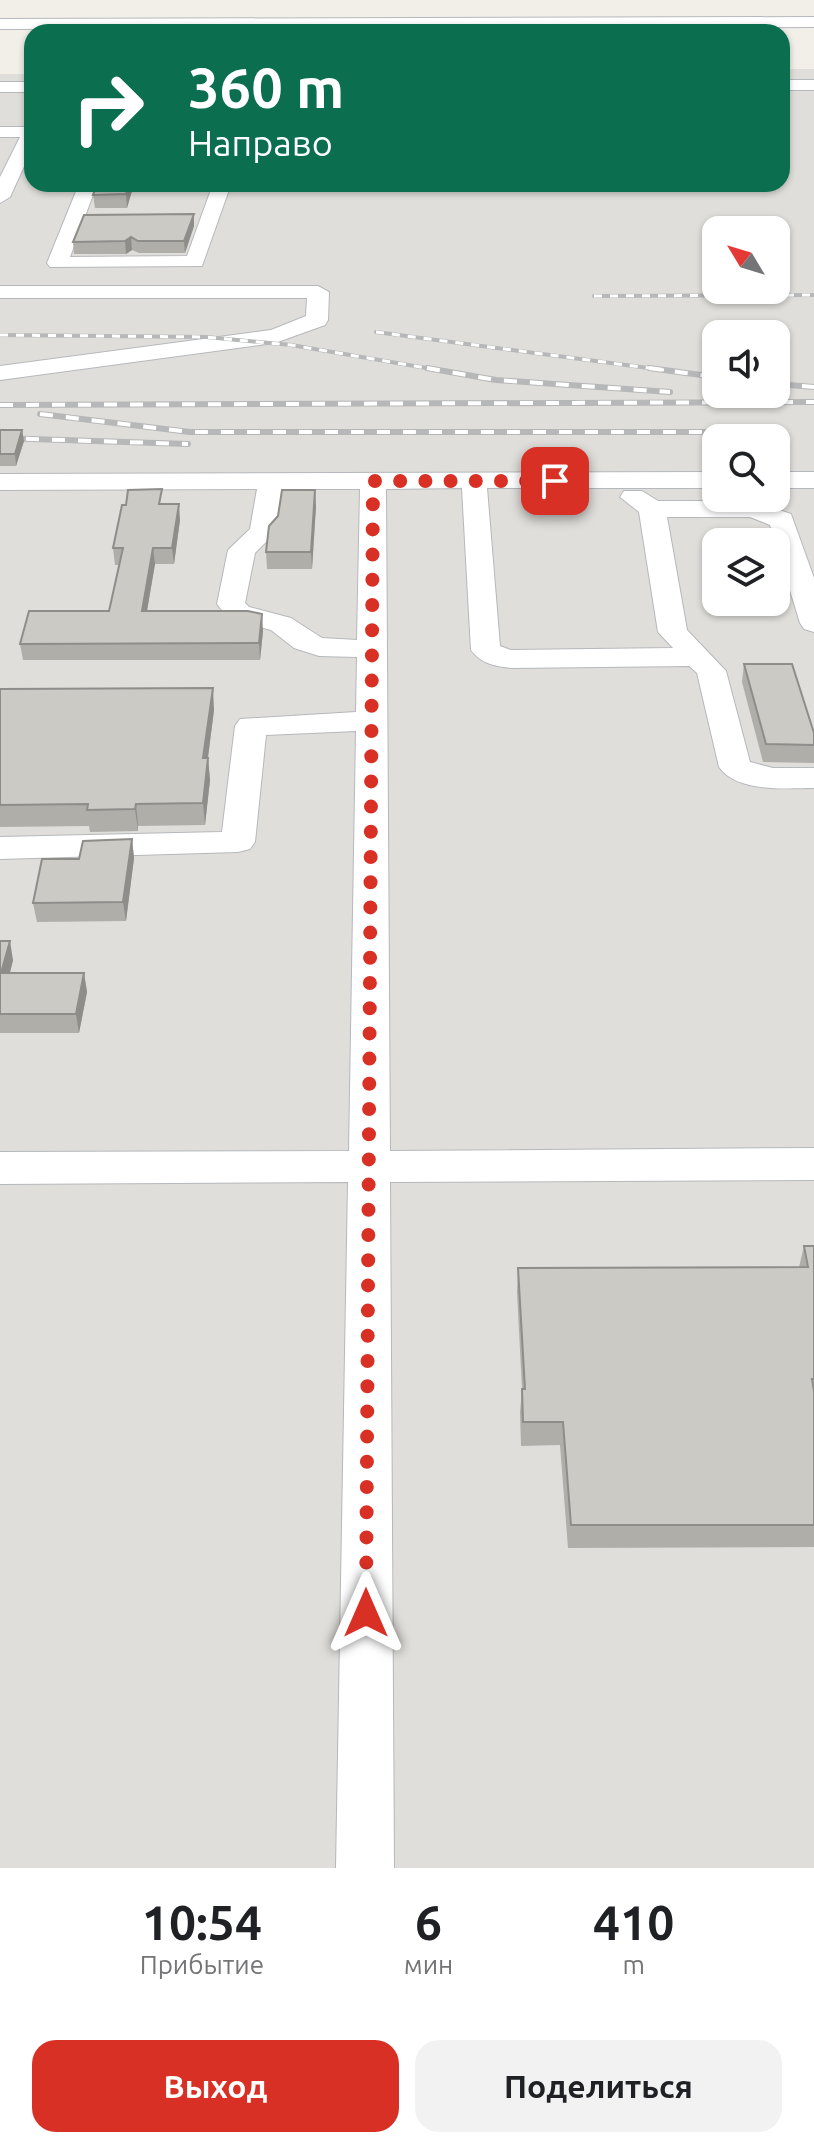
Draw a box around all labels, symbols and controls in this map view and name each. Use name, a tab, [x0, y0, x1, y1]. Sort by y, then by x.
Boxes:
icon: right	[56, 56, 160, 160]
text: 360 m	[188, 56, 344, 119]
text: Направо	[188, 122, 333, 163]
north arrow	[702, 216, 790, 304]
map controls	[702, 216, 790, 616]
button: sound	[702, 320, 790, 408]
button: search	[702, 424, 790, 512]
pin	[521, 447, 589, 515]
icon: arrive	[533, 459, 577, 503]
button: layers	[702, 528, 790, 616]
position arrow	[324, 1571, 408, 1655]
text: 10:54	[142, 1895, 262, 1949]
text: 6	[415, 1895, 442, 1949]
text: 410	[593, 1895, 674, 1949]
text: Прибытие	[140, 1950, 264, 1979]
text: мин	[404, 1950, 453, 1979]
text: m	[622, 1950, 645, 1979]
button: Выход	[32, 2040, 399, 2132]
button: Поделиться	[415, 2040, 782, 2132]

